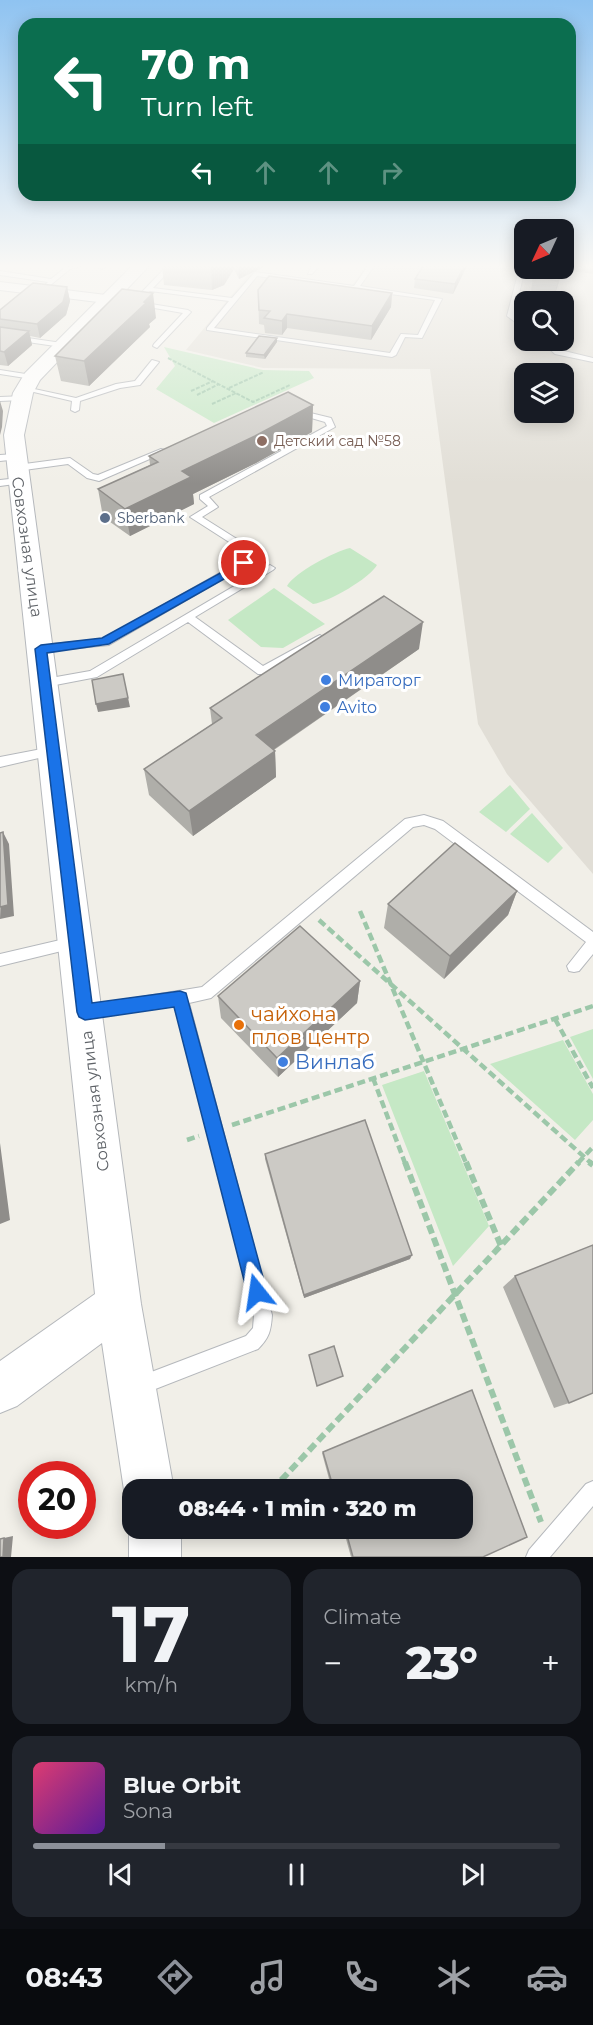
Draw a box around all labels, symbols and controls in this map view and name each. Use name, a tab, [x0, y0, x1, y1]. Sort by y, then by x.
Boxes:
text: 70 m	[141, 38, 251, 90]
icon: left	[42, 42, 120, 120]
text: Turn left	[141, 90, 254, 123]
icon: left	[186, 156, 219, 189]
icon: ahead	[249, 156, 282, 189]
icon: ahead	[312, 156, 345, 189]
icon: right	[375, 156, 408, 189]
north arrow	[514, 219, 574, 279]
map controls	[514, 219, 574, 423]
button: search	[514, 291, 574, 351]
button: layers	[514, 363, 574, 423]
place label: Детский сад №58	[274, 432, 401, 450]
marker: Детский сад №58	[255, 434, 269, 448]
street label: Совхозная улица	[8, 475, 46, 619]
place label: Sberbank	[117, 509, 185, 527]
marker: Sberbank	[98, 511, 112, 525]
pin	[218, 537, 269, 588]
icon: arrive	[227, 546, 260, 579]
place label: Мираторг	[338, 671, 421, 690]
marker: Мираторг	[319, 673, 333, 687]
place label: Avito	[337, 698, 377, 717]
marker: Avito	[318, 700, 332, 714]
place label: чайхона плов центр	[251, 1002, 370, 1049]
marker: чайхона плов центр	[232, 1018, 246, 1032]
street label: Совхозная улица	[77, 1029, 113, 1173]
place label: Винлаб	[295, 1050, 375, 1074]
marker: Винлаб	[276, 1055, 290, 1069]
position arrow	[225, 1260, 289, 1324]
speed limit sign: 20	[18, 1461, 96, 1539]
text: 08:44 · 1 min · 320 m	[179, 1495, 416, 1522]
text: 17	[112, 1586, 191, 1682]
text: Climate	[324, 1605, 401, 1629]
text: 23°	[406, 1635, 478, 1690]
text: −	[324, 1643, 342, 1683]
text: +	[541, 1643, 560, 1683]
text: km/h	[125, 1673, 178, 1697]
text: Blue Orbit	[123, 1772, 241, 1799]
text: Sona	[123, 1799, 173, 1823]
icon: previous	[104, 1858, 137, 1891]
icon: pause	[280, 1858, 313, 1891]
icon: next	[456, 1858, 489, 1891]
icon: directions	[154, 1956, 196, 1998]
icon: music	[247, 1956, 289, 1998]
icon: phone	[340, 1956, 382, 1998]
icon: climate	[433, 1956, 475, 1998]
icon: car	[526, 1956, 568, 1998]
text: 08:43	[25, 1961, 103, 1994]

